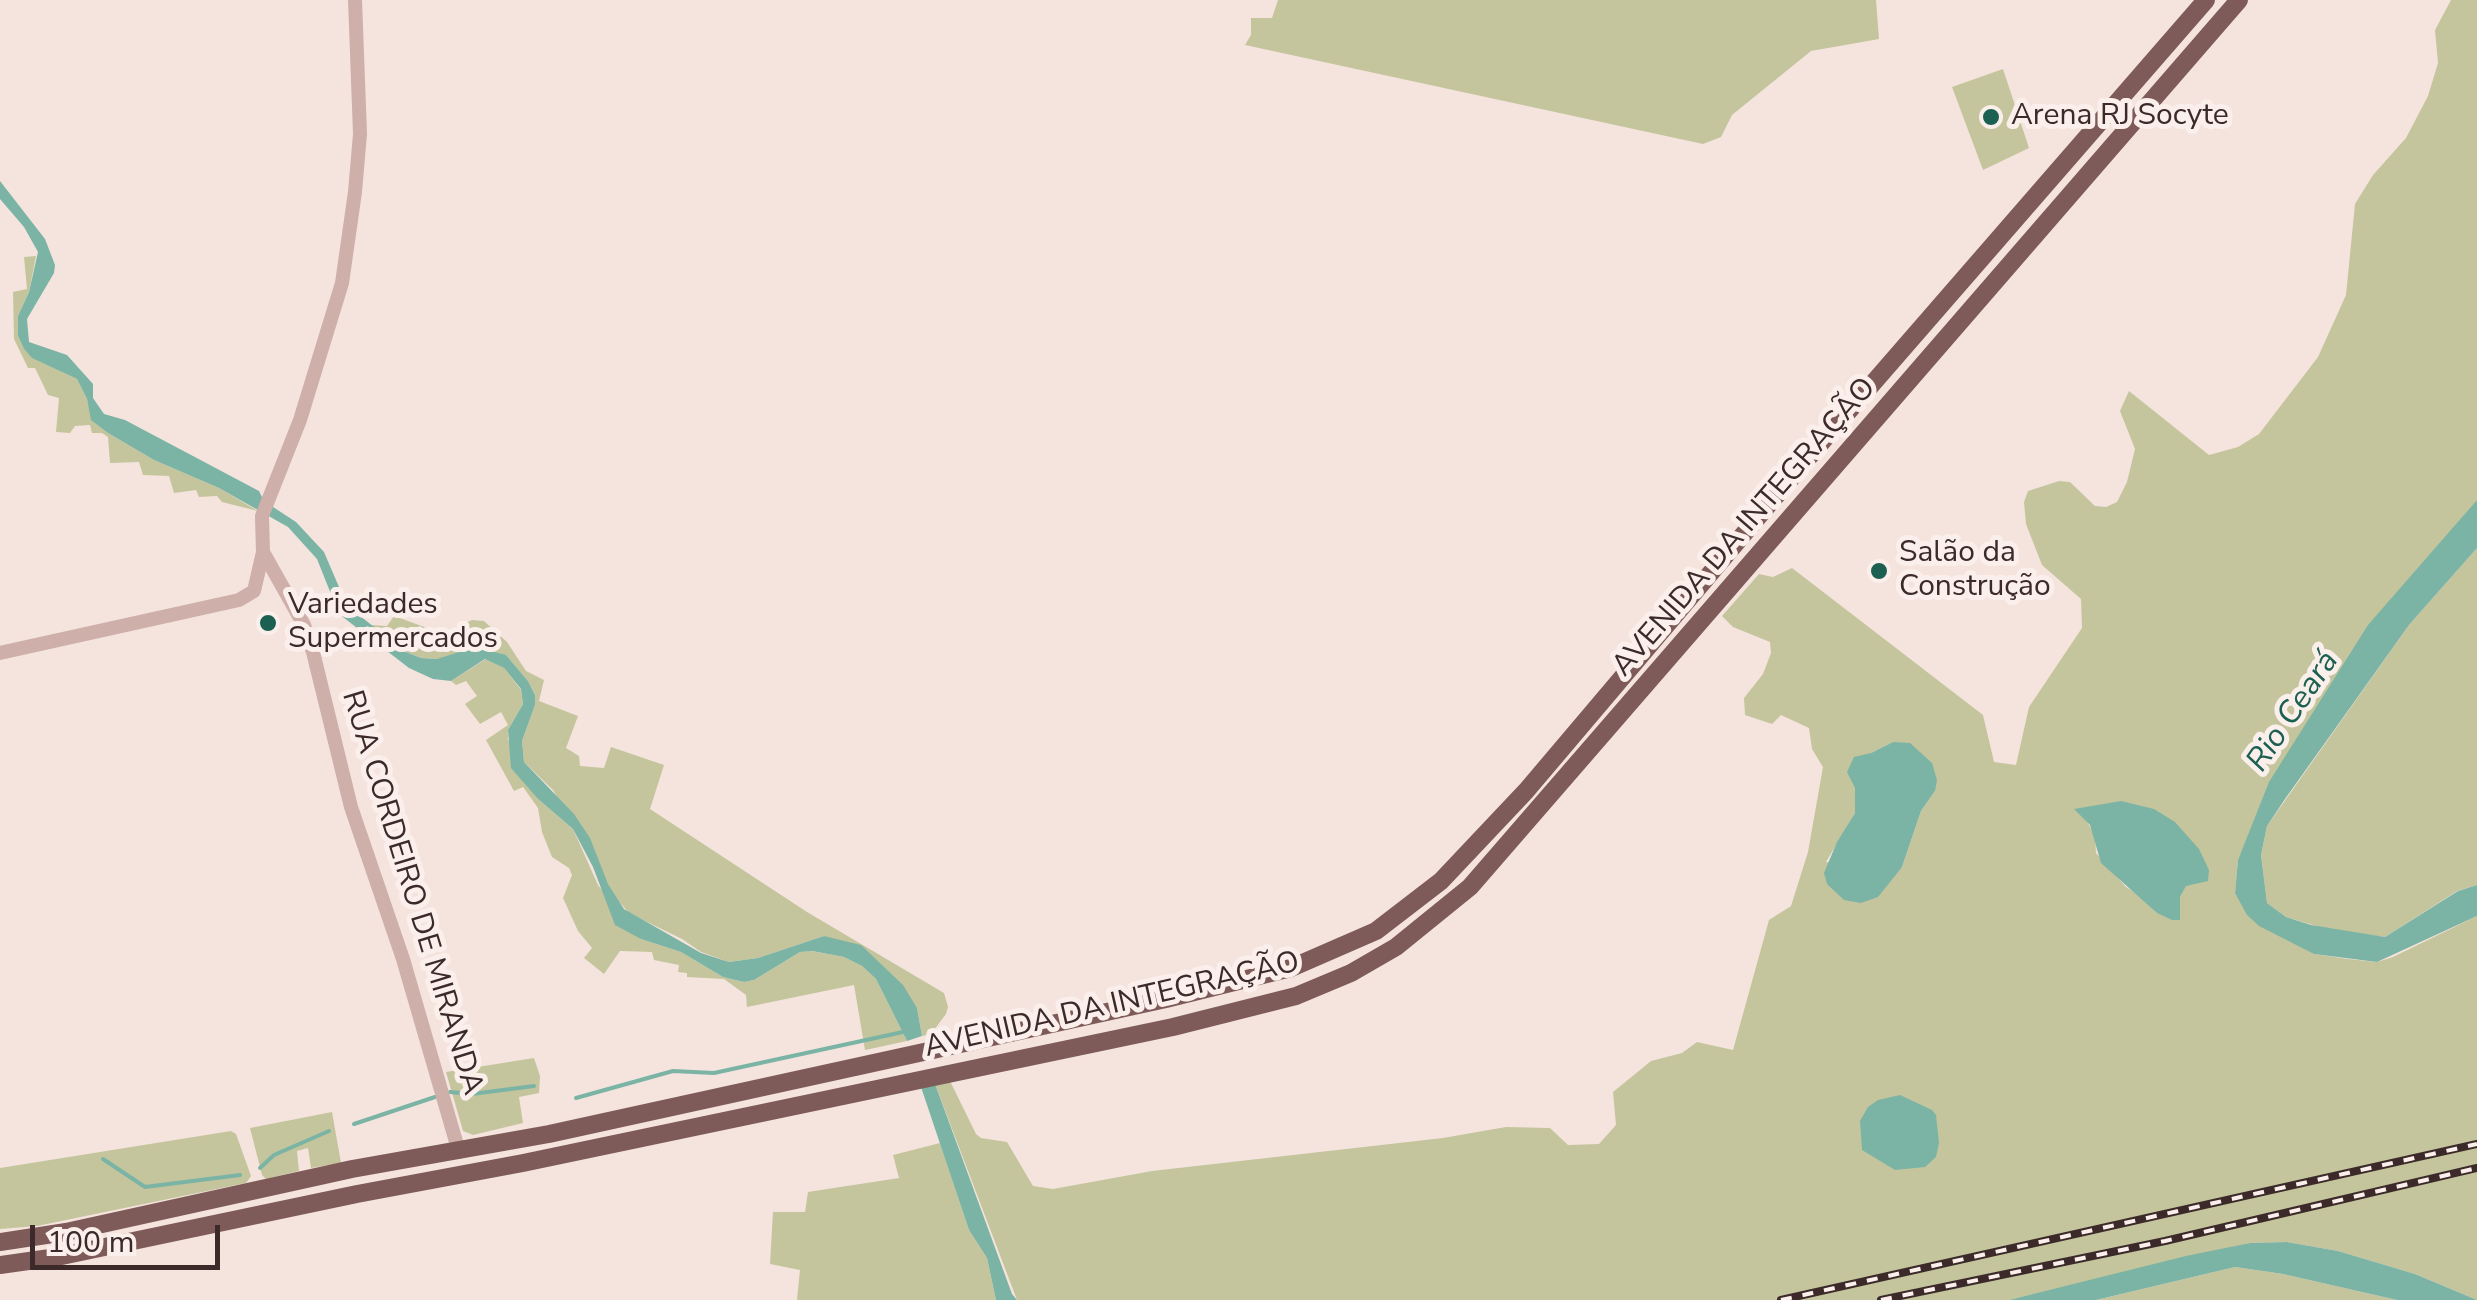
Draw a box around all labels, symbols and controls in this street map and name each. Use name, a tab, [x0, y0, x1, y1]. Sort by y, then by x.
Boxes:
place label: Arena RJ Socyte	[2011, 99, 2229, 135]
marker: Arena RJ Socyte	[1980, 106, 2002, 128]
street label: AVENIDA DA INTEGRAÇÃO	[1606, 371, 1884, 685]
place label: Salão da Construção	[1899, 536, 2051, 606]
marker: Salão da Construção	[1868, 560, 1890, 582]
place label: Variedades Supermercados	[288, 588, 498, 658]
marker: Variedades Supermercados	[257, 612, 279, 634]
water label: Rio Ceará	[2240, 644, 2348, 780]
street label: RUA CORDEIRO DE MIRANDA	[332, 687, 490, 1099]
street label: AVENIDA DA INTEGRAÇÃO	[921, 945, 1303, 1067]
scale bar	[35, 1205, 225, 1267]
text: 100 m	[47, 1222, 134, 1263]

